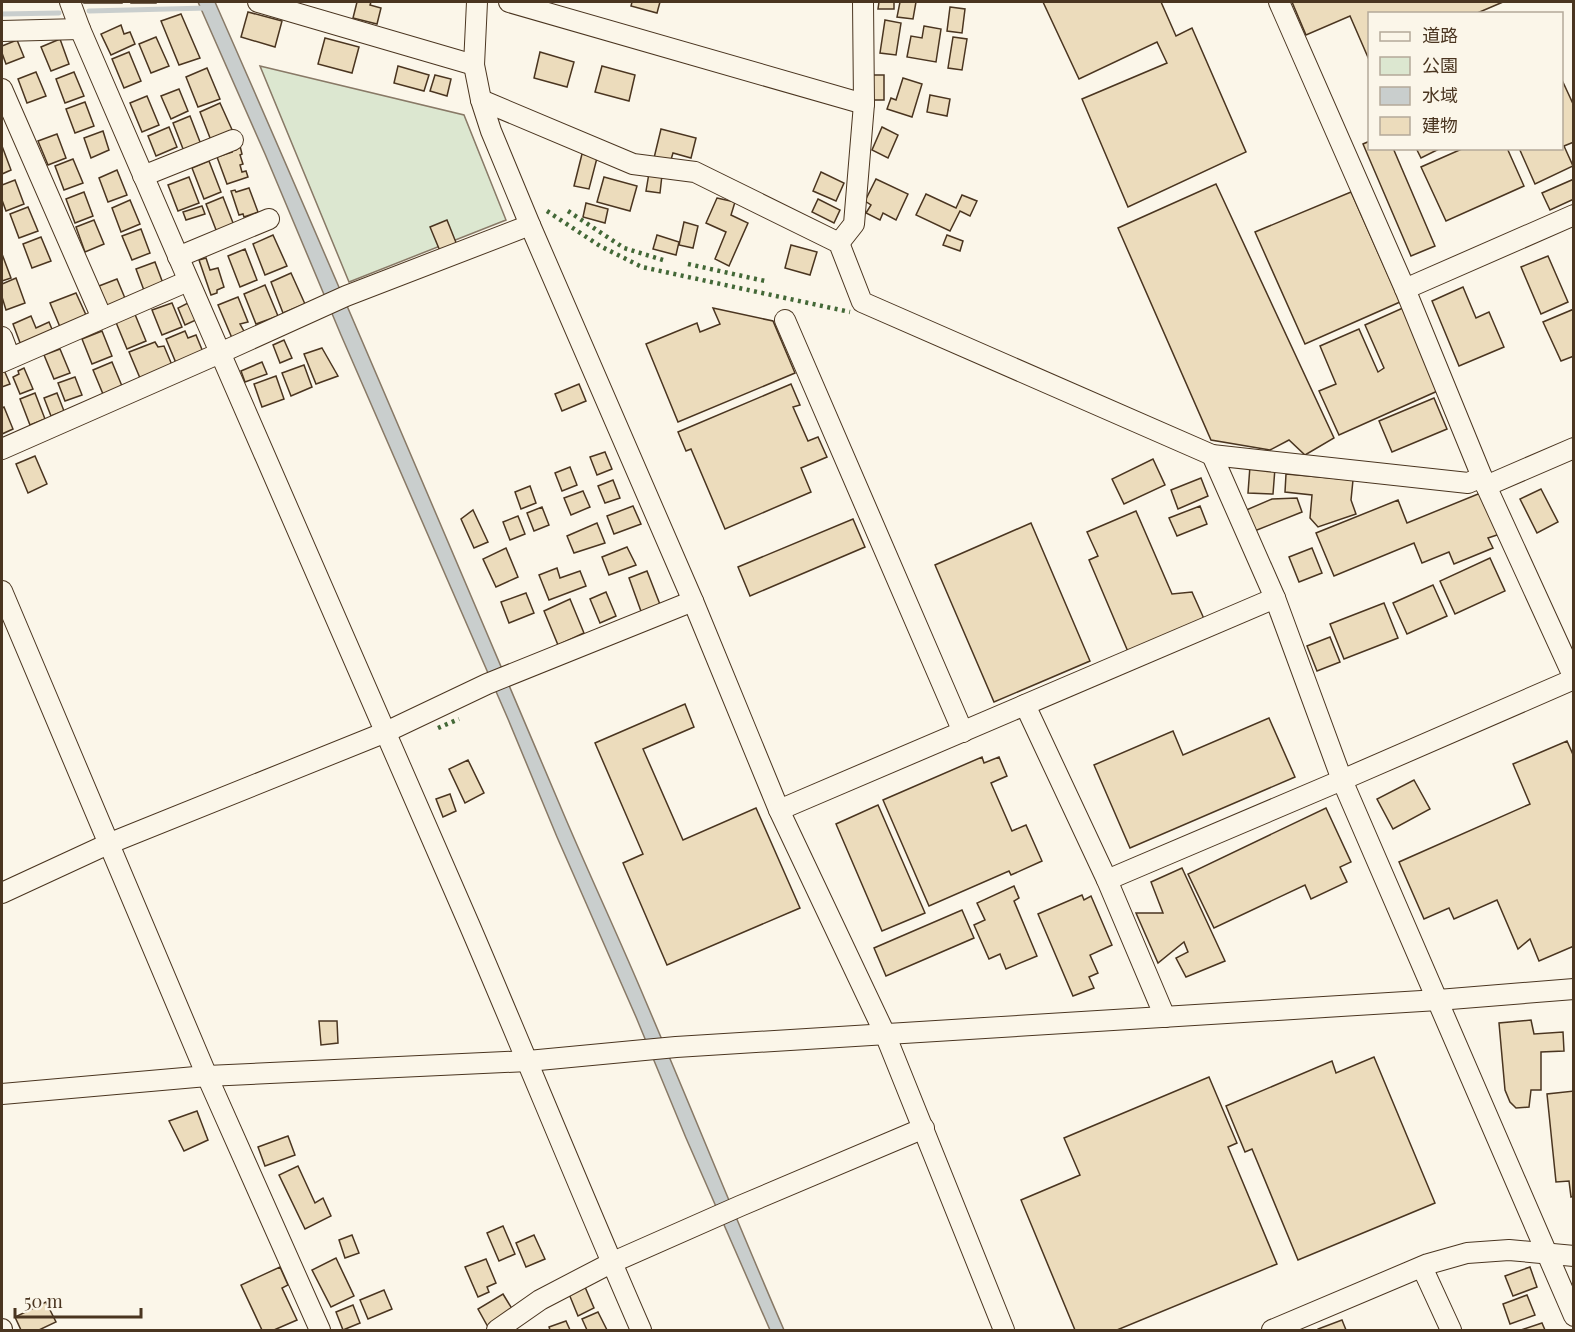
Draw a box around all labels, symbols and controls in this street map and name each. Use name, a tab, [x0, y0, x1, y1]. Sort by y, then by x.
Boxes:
legend	[1368, 12, 1563, 150]
text: 道路	[1422, 23, 1458, 47]
text: 公園	[1422, 53, 1458, 77]
text: 水域	[1422, 83, 1458, 107]
text: 建物	[1422, 113, 1458, 137]
scale bar	[15, 1281, 141, 1319]
text: 50 m	[24, 1289, 63, 1313]

